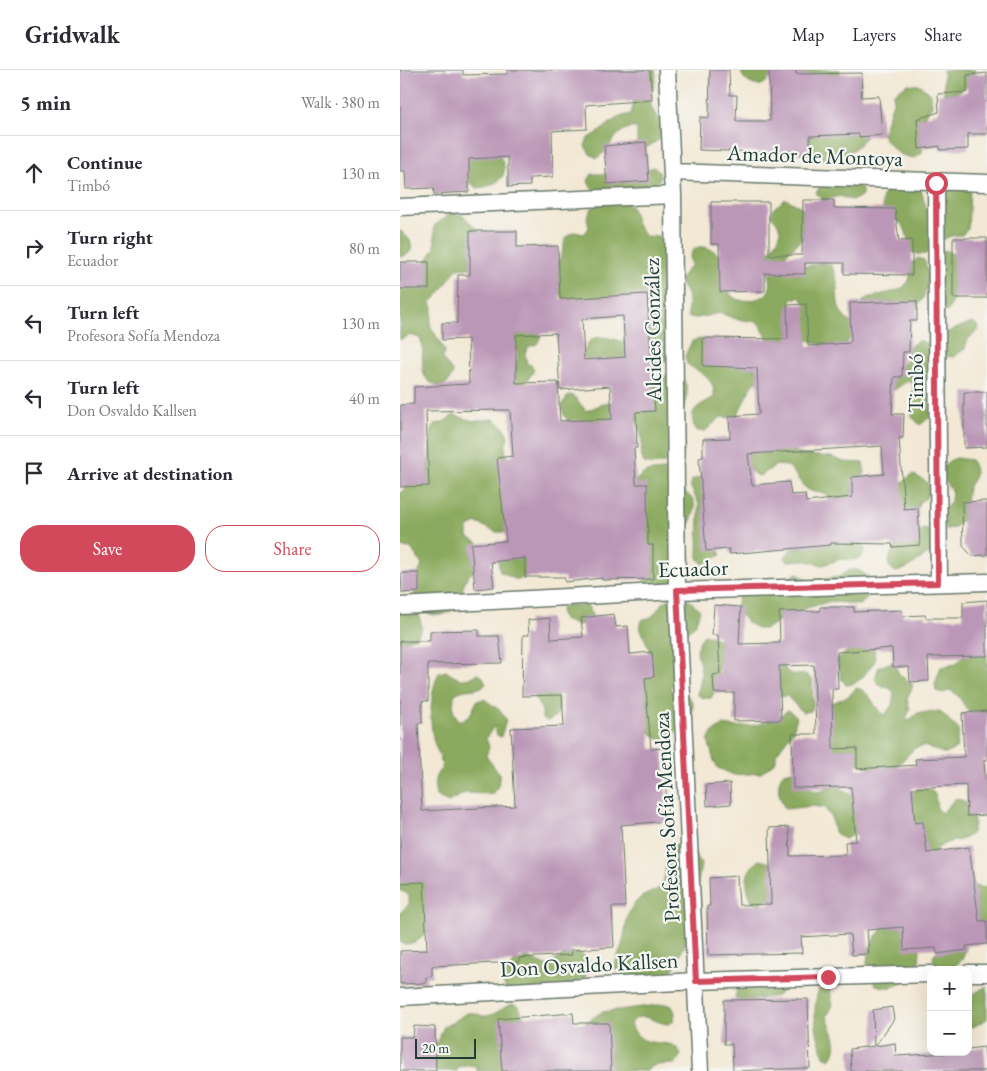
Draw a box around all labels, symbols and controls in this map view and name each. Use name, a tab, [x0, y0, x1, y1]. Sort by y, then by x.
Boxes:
text: Gridwalk	[25, 19, 120, 50]
text: Map	[792, 23, 824, 46]
text: Layers	[852, 23, 896, 46]
text: Share	[924, 23, 962, 46]
text: 5 min	[20, 89, 71, 116]
text: Walk · 380 m	[301, 92, 380, 113]
street label: Amador de Montoya	[725, 138, 904, 173]
text: Continue	[67, 150, 142, 175]
icon: ahead	[20, 159, 48, 187]
text: 130 m	[341, 163, 380, 184]
route start	[925, 172, 948, 195]
text: Timbó	[67, 175, 110, 196]
text: Turn right	[67, 225, 153, 250]
icon: right	[20, 234, 48, 262]
text: 80 m	[349, 238, 380, 259]
text: Ecuador	[67, 250, 118, 271]
street label: Alcides González	[637, 257, 668, 403]
text: Turn left	[67, 300, 139, 325]
icon: left	[20, 309, 48, 337]
text: 130 m	[341, 313, 380, 334]
text: Profesora Sofía Mendoza	[67, 325, 220, 346]
street label: Timbó	[901, 353, 930, 413]
text: Turn left	[67, 375, 139, 400]
icon: left	[20, 384, 48, 412]
text: 40 m	[349, 388, 380, 409]
text: Don Osvaldo Kallsen	[67, 400, 197, 421]
icon: arrive	[20, 459, 48, 487]
text: Arrive at destination	[67, 461, 233, 486]
button: Save	[20, 525, 195, 572]
button: Share	[205, 525, 380, 572]
street label: Ecuador	[657, 553, 729, 584]
street label: Profesora Sofía Mendoza	[646, 711, 686, 923]
street label: Don Osvaldo Kallsen	[499, 945, 679, 984]
route end	[817, 966, 840, 989]
map controls	[927, 966, 972, 1056]
button: +	[927, 966, 972, 1011]
button: −	[927, 1011, 972, 1056]
scale bar	[415, 1036, 476, 1059]
text: 20 m	[422, 1039, 449, 1057]

